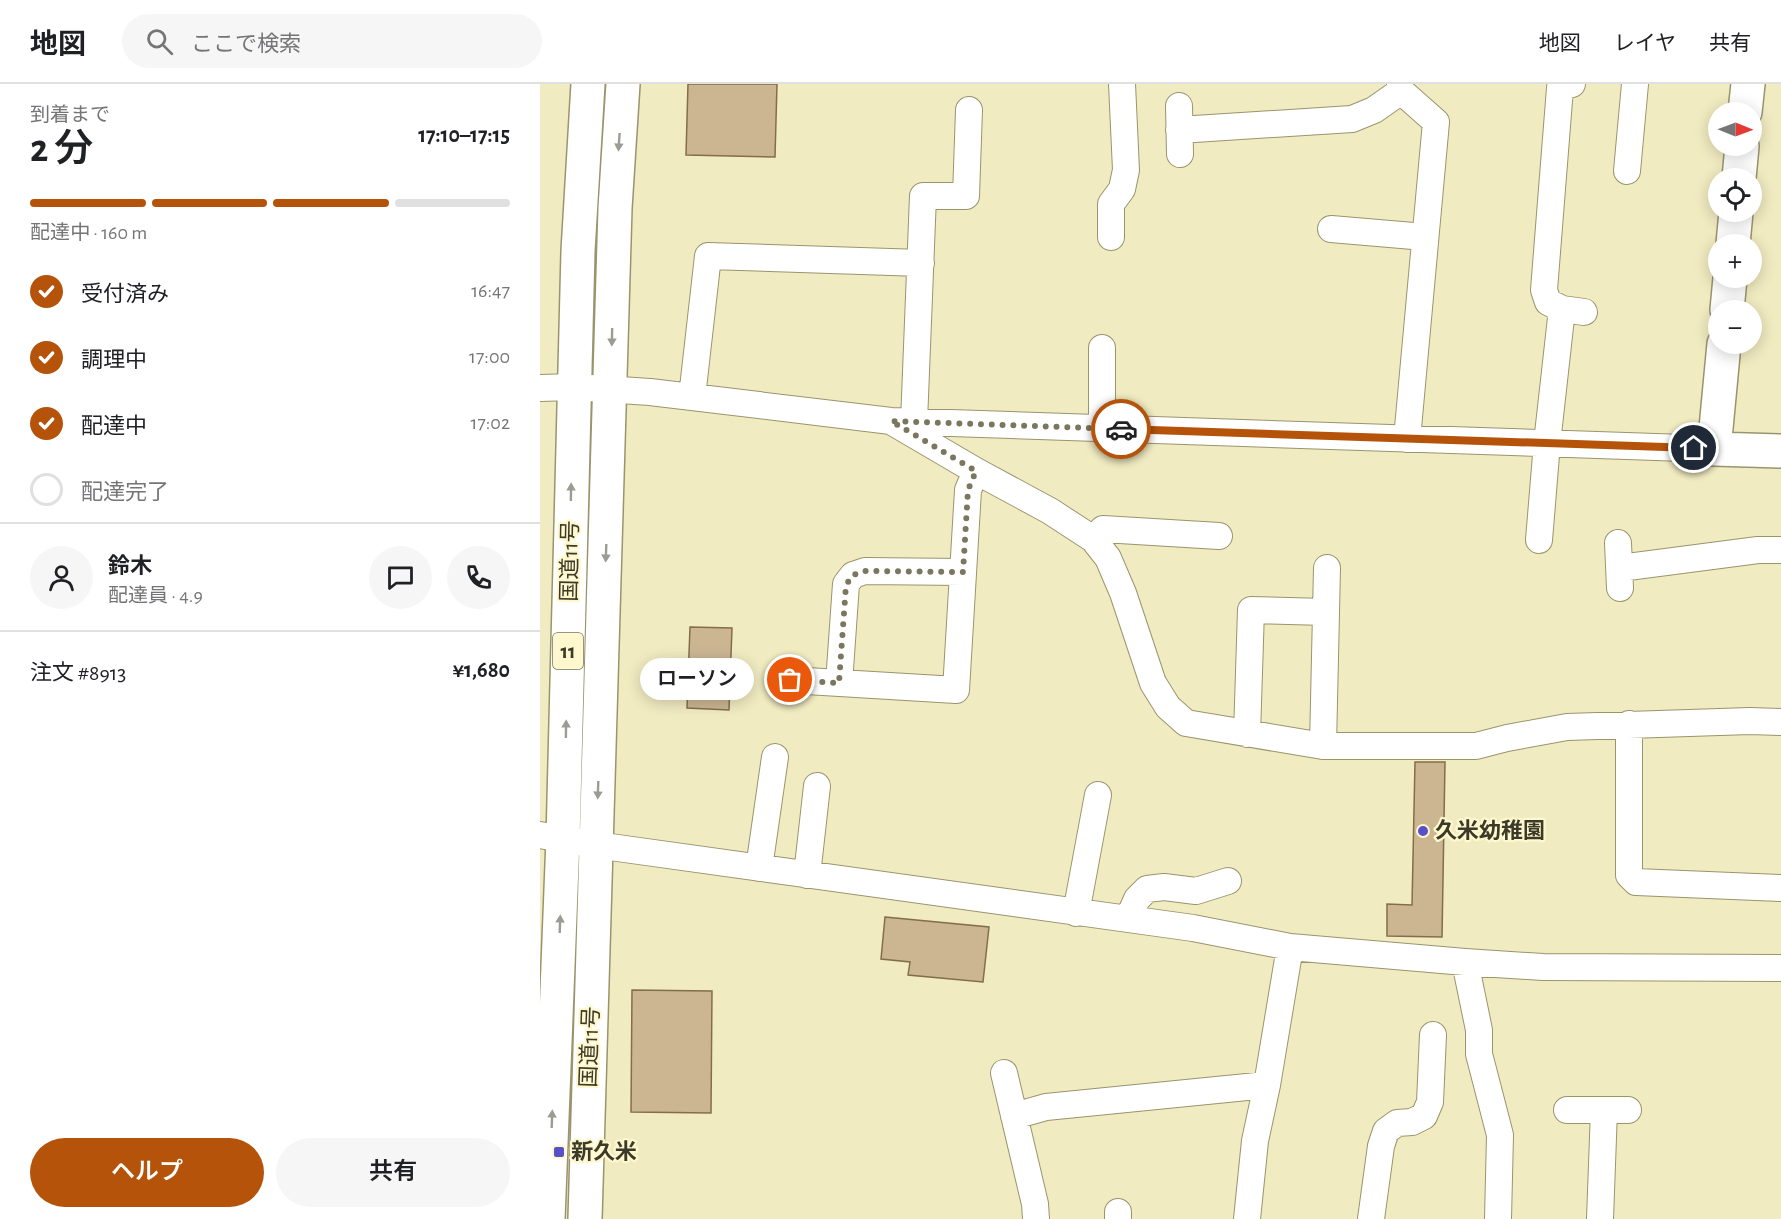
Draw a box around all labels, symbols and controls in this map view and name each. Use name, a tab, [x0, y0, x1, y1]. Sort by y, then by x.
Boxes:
search box	[122, 14, 542, 68]
icon: search	[143, 25, 176, 58]
text: 地図	[30, 31, 86, 59]
text: ここで検索	[191, 33, 301, 55]
text: 地図	[1539, 33, 1581, 54]
text: レイヤ	[1614, 33, 1676, 54]
text: 共有	[1709, 33, 1751, 54]
north arrow	[1708, 102, 1762, 156]
map controls	[1708, 102, 1762, 354]
text: 到着まで	[30, 105, 110, 125]
text: 17:10–17:15	[418, 124, 510, 146]
text: 2 分	[30, 130, 93, 169]
one-way arrow	[615, 133, 624, 152]
button: locate	[1708, 168, 1762, 222]
text: 配達中 · 160 m	[30, 223, 147, 243]
button: +	[1708, 234, 1762, 288]
icon: check	[30, 275, 63, 308]
text: 16:47	[471, 281, 510, 301]
text: 受付済み	[81, 283, 169, 305]
button: −	[1708, 300, 1762, 354]
one-way arrow	[608, 328, 617, 347]
icon: check	[30, 341, 63, 374]
text: 17:00	[469, 347, 510, 367]
text: 調理中	[81, 349, 147, 371]
courier	[1091, 399, 1151, 459]
icon: check	[30, 407, 63, 440]
text: 17:02	[471, 413, 510, 433]
icon: car	[1105, 413, 1138, 446]
text: 配達中	[81, 415, 147, 437]
pin	[1668, 422, 1719, 473]
icon: home	[1677, 431, 1710, 464]
text: 配達完了	[81, 481, 169, 503]
one-way arrow	[567, 482, 576, 501]
street label: 国道11号	[557, 520, 582, 602]
one-way arrow	[601, 544, 610, 563]
button: person	[30, 546, 93, 609]
button: chat	[369, 546, 432, 609]
button: phone	[447, 546, 510, 609]
text: 鈴木	[108, 555, 152, 577]
text: 配達員 · 4.9	[108, 586, 203, 606]
road number: 11	[553, 633, 583, 669]
pin	[764, 654, 815, 705]
text: ¥1,680	[453, 659, 510, 681]
callout: ローソン	[640, 659, 754, 701]
text: 注文 #8913	[30, 662, 126, 684]
icon: bag	[773, 663, 806, 696]
text: ローソン	[657, 669, 737, 689]
one-way arrow	[561, 719, 571, 738]
one-way arrow	[593, 780, 602, 799]
place label: 久米幼稚園	[1435, 819, 1545, 842]
marker: 久米幼稚園	[1416, 824, 1430, 838]
one-way arrow	[555, 914, 564, 933]
street label: 国道11号	[577, 1006, 602, 1088]
one-way arrow	[547, 1109, 557, 1128]
button: ヘルプ	[30, 1138, 264, 1207]
button: 共有	[276, 1138, 510, 1207]
place label: 新久米	[571, 1140, 637, 1163]
marker: 新久米	[552, 1145, 566, 1159]

